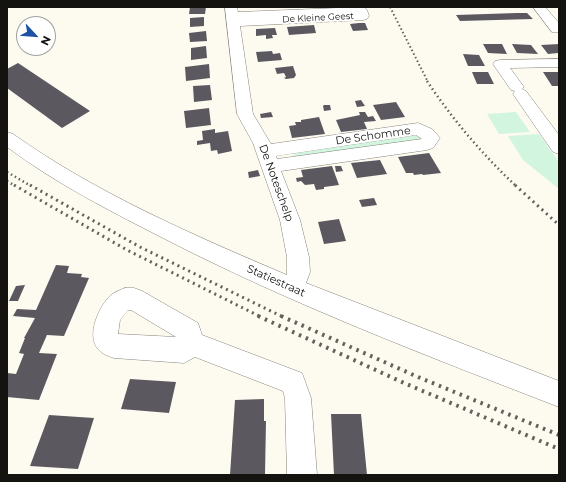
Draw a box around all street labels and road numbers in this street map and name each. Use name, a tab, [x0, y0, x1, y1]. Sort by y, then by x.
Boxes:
street label: De Kleine Geest	[282, 11, 354, 25]
street label: De Schomme	[335, 124, 411, 148]
street label: De Noteschelp	[256, 143, 296, 223]
street label: Statiestraat	[245, 262, 307, 300]

